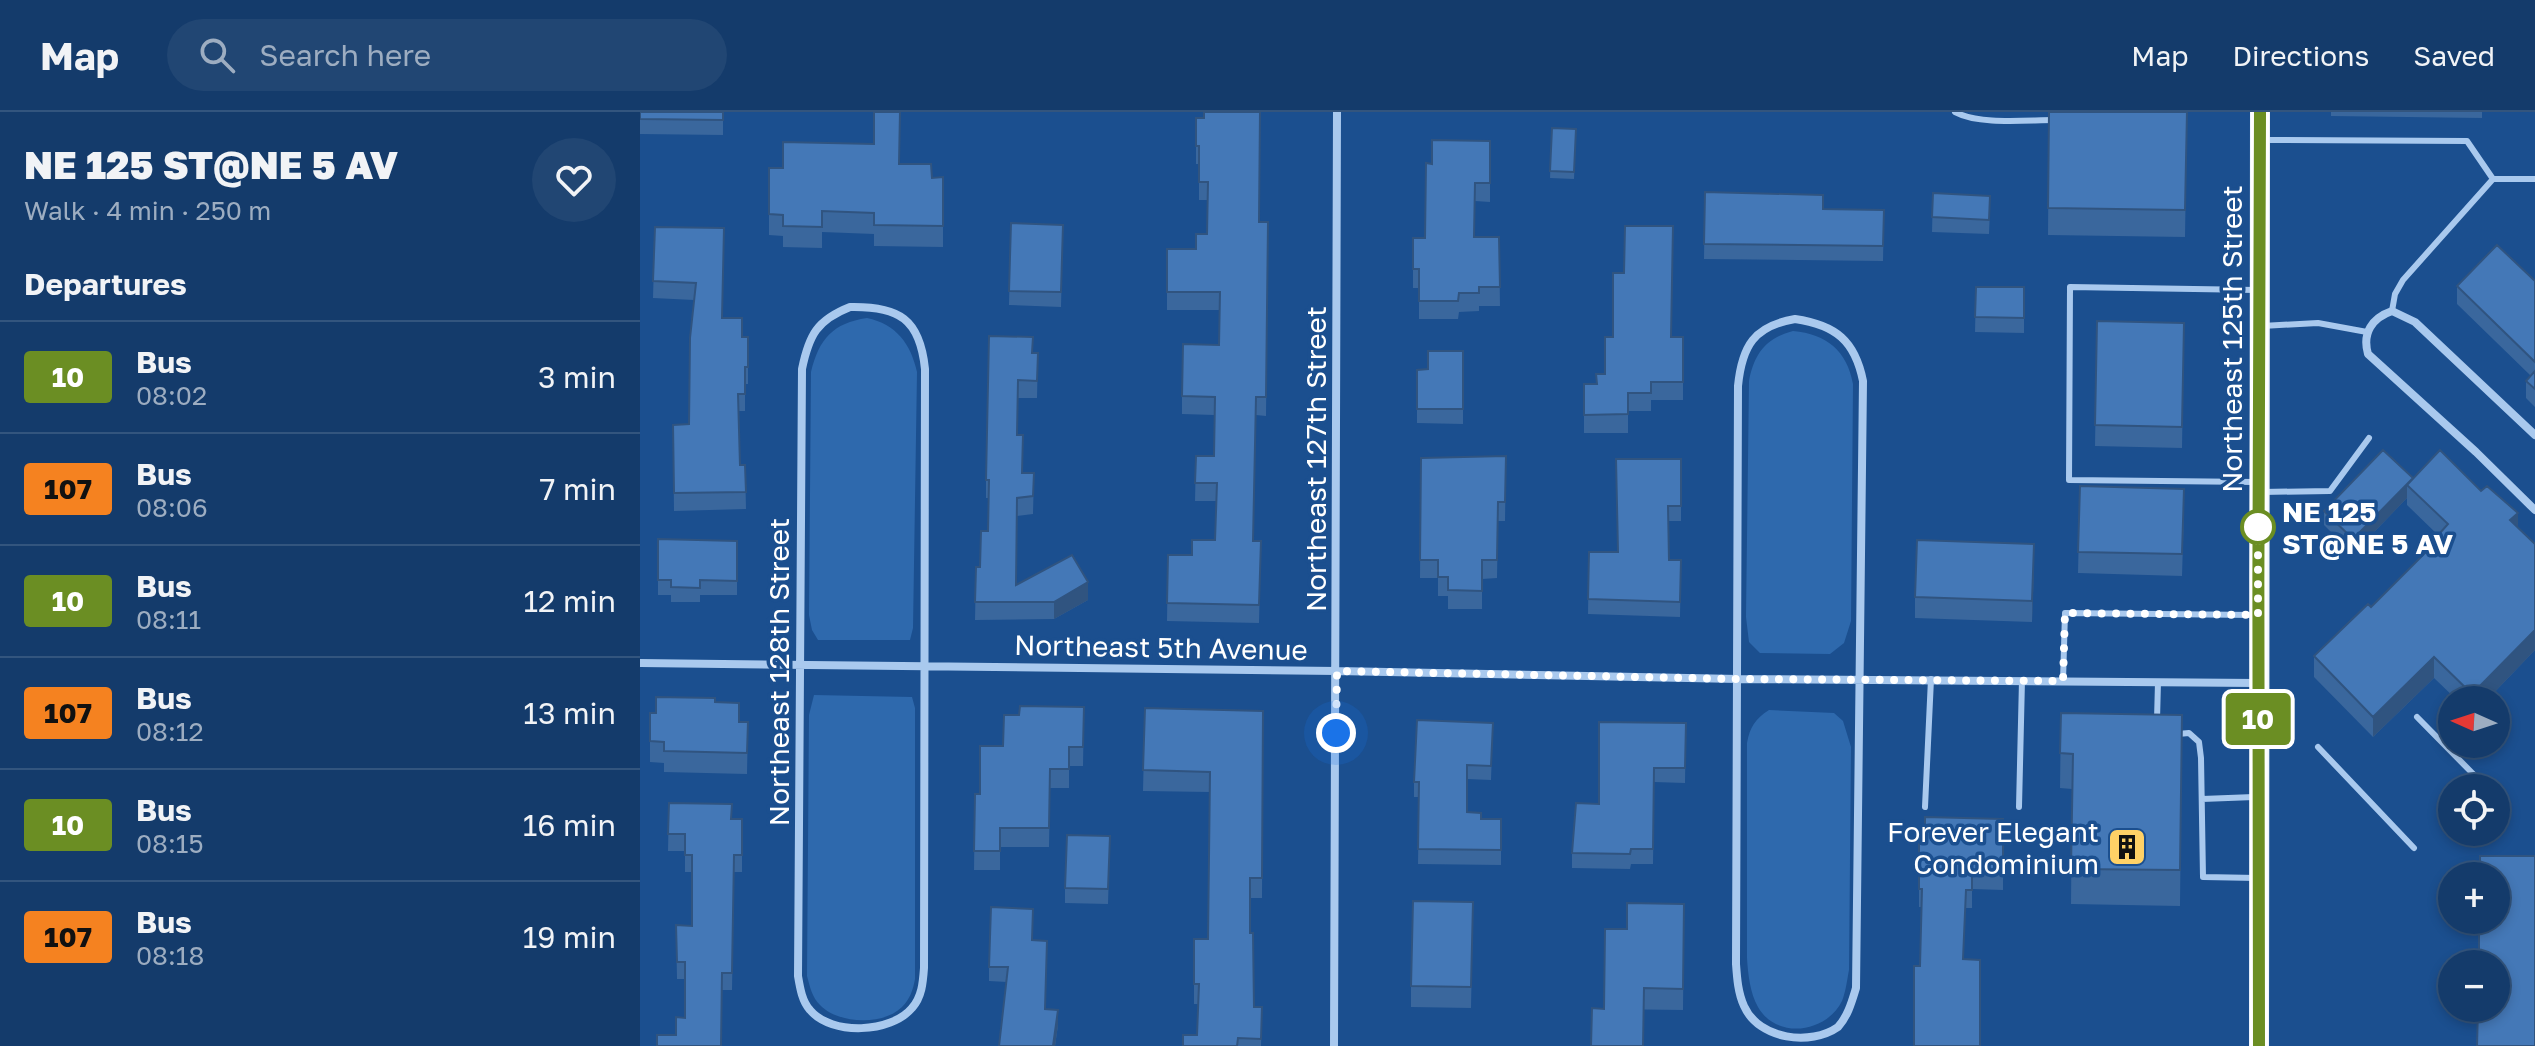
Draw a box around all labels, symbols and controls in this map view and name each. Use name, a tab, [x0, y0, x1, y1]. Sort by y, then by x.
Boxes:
search box	[167, 19, 727, 91]
text: Map	[40, 33, 119, 78]
icon: search	[195, 33, 239, 77]
text: Search here	[259, 37, 431, 73]
text: Map	[2131, 39, 2188, 72]
text: Directions	[2232, 39, 2369, 72]
text: Saved	[2413, 39, 2495, 72]
button: heart	[532, 138, 616, 222]
text: NE 125 ST@NE 5 AV	[24, 142, 398, 187]
street label: Northeast 125th Street	[2215, 185, 2248, 493]
text: Walk · 4 min · 250 m	[24, 195, 271, 226]
text: Departures	[24, 266, 187, 302]
street label: Northeast 127th Street	[1299, 306, 1332, 612]
text: Bus	[136, 344, 192, 380]
text: 3 min	[538, 359, 616, 395]
text: 10	[52, 360, 84, 393]
text: 08:02	[136, 380, 207, 411]
text: Bus	[136, 456, 192, 492]
text: 7 min	[540, 471, 616, 507]
text: 107	[44, 472, 92, 505]
text: 08:06	[136, 492, 208, 523]
place label: NE 125 ST@NE 5 AV	[2282, 495, 2453, 560]
marker: NE 125 ST@NE 5 AV	[2241, 510, 2275, 544]
street label: Northeast 128th Street	[762, 518, 795, 826]
text: Bus	[136, 568, 192, 604]
text: 12 min	[524, 583, 616, 619]
text: 10	[52, 584, 84, 617]
text: 08:11	[136, 604, 201, 635]
street label: Northeast 5th Avenue	[1014, 628, 1308, 666]
text: Bus	[136, 680, 192, 716]
north arrow	[2438, 686, 2510, 758]
map controls	[2438, 686, 2510, 1022]
line badge: 10	[2222, 693, 2294, 745]
text: 13 min	[523, 695, 616, 731]
text: 107	[44, 696, 92, 729]
text: 10	[2242, 702, 2274, 735]
your location	[1316, 713, 1356, 753]
text: 08:12	[136, 716, 203, 747]
button: locate	[2438, 774, 2510, 846]
text: Bus	[136, 792, 192, 828]
text: 16 min	[523, 807, 616, 843]
text: 10	[52, 808, 84, 841]
place label: Forever Elegant Condominium	[1887, 815, 2099, 880]
building icon: Forever Elegant Condominium	[2106, 826, 2148, 868]
text: 08:15	[136, 828, 203, 859]
button: +	[2438, 862, 2510, 934]
text: Bus	[136, 904, 192, 940]
text: 19 min	[523, 919, 616, 955]
text: 107	[44, 920, 92, 953]
text: 08:18	[136, 940, 204, 971]
button: −	[2438, 950, 2510, 1022]

